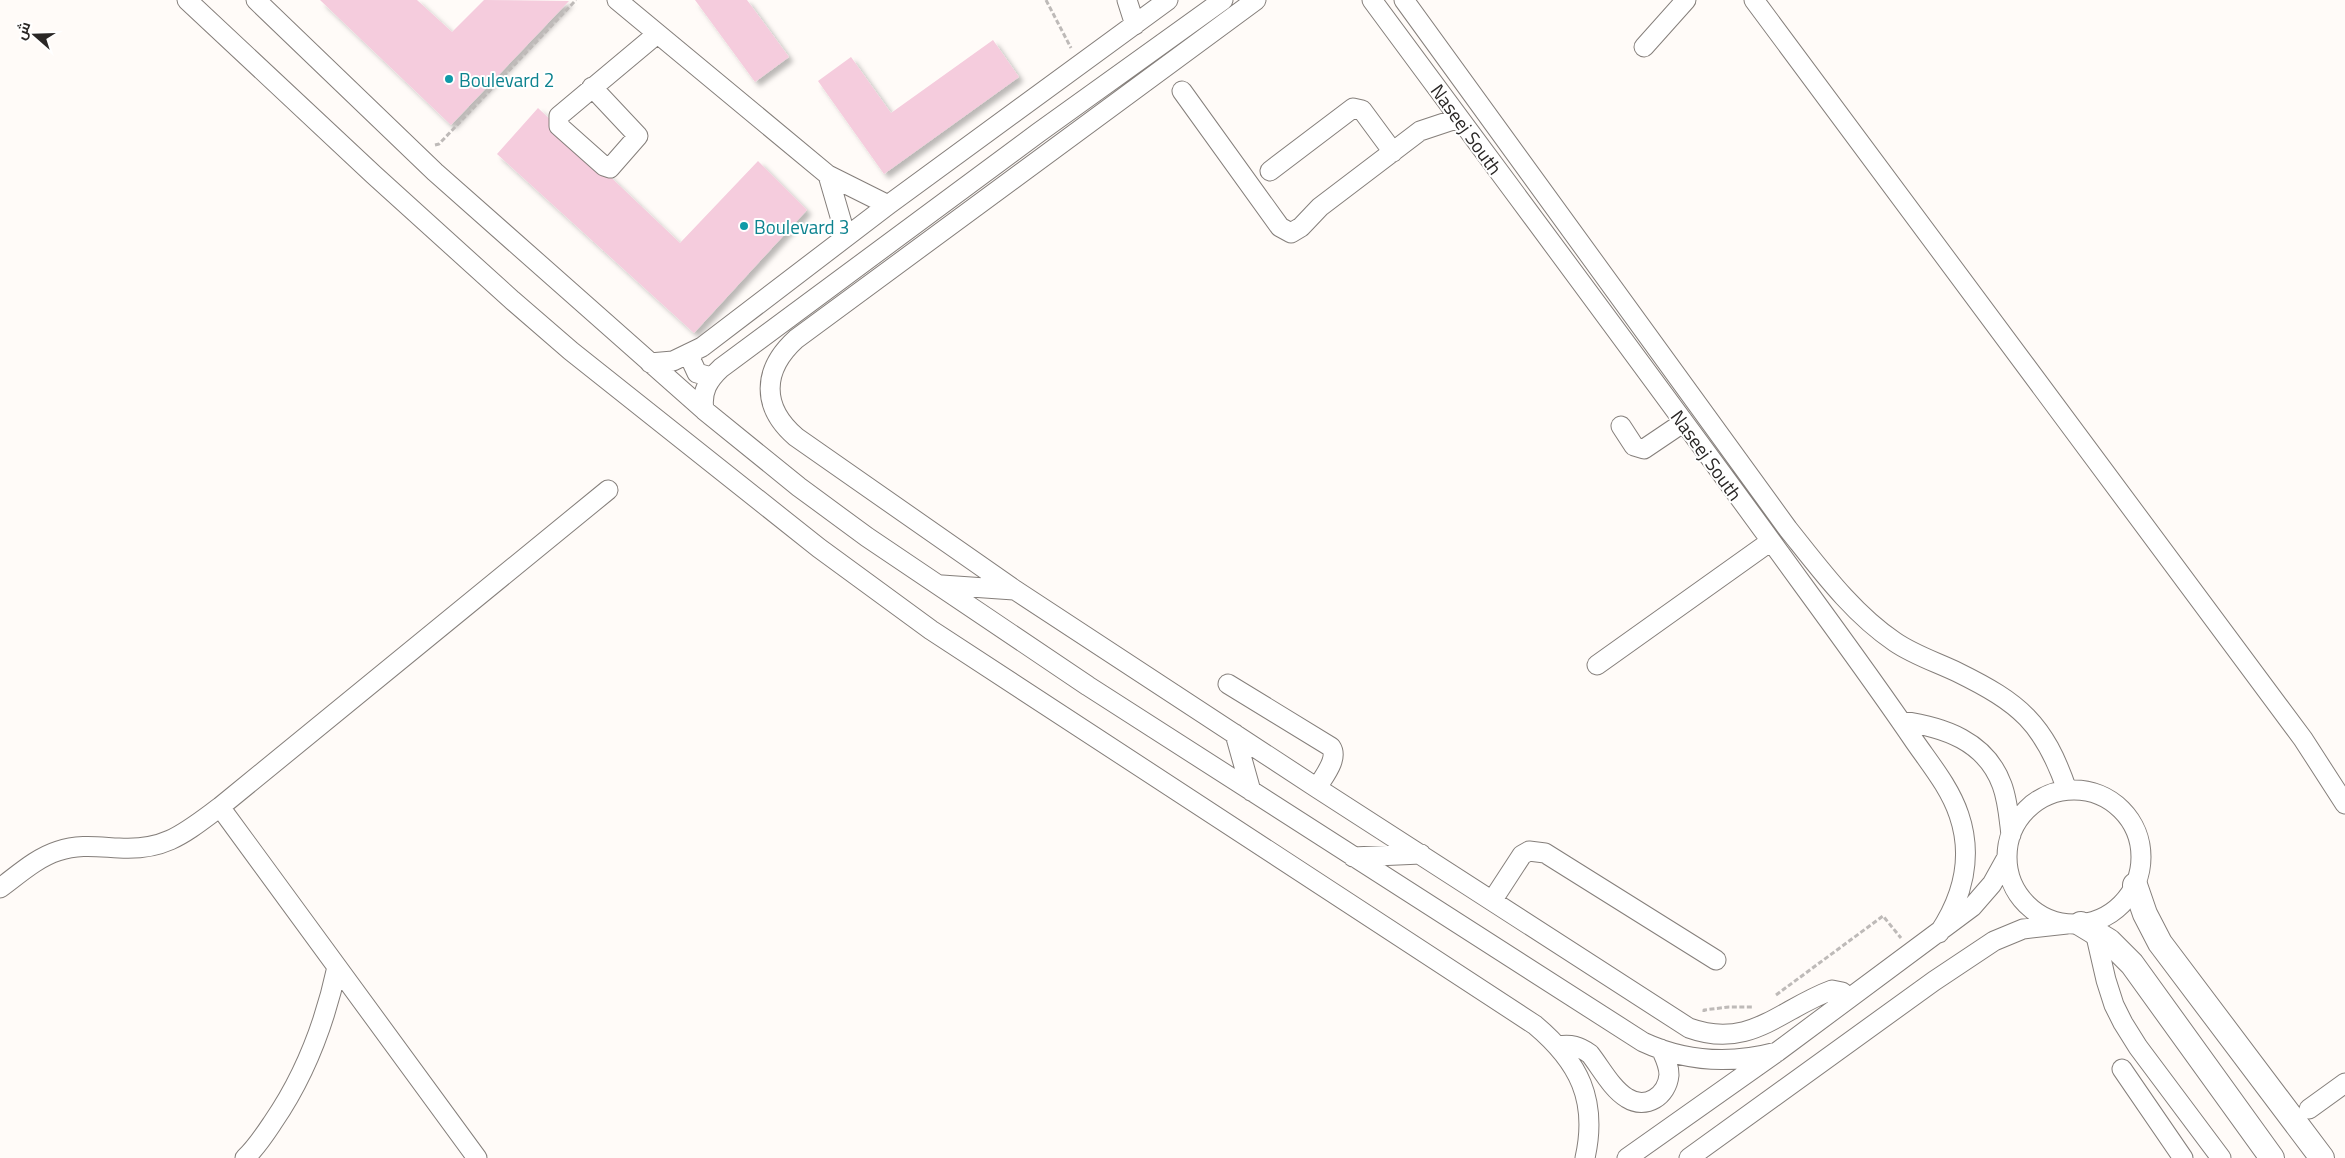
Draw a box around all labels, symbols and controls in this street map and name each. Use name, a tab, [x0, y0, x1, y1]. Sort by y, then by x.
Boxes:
north arrow	[10, 10, 60, 60]
text: ش	[9, 18, 35, 42]
place label: Boulevard 2	[459, 65, 554, 94]
marker: Boulevard 2	[443, 73, 455, 85]
street label: Naseej South	[1424, 78, 1510, 180]
place label: Boulevard 3	[754, 212, 849, 241]
marker: Boulevard 3	[738, 220, 750, 232]
street label: Naseej South	[1664, 404, 1750, 506]

